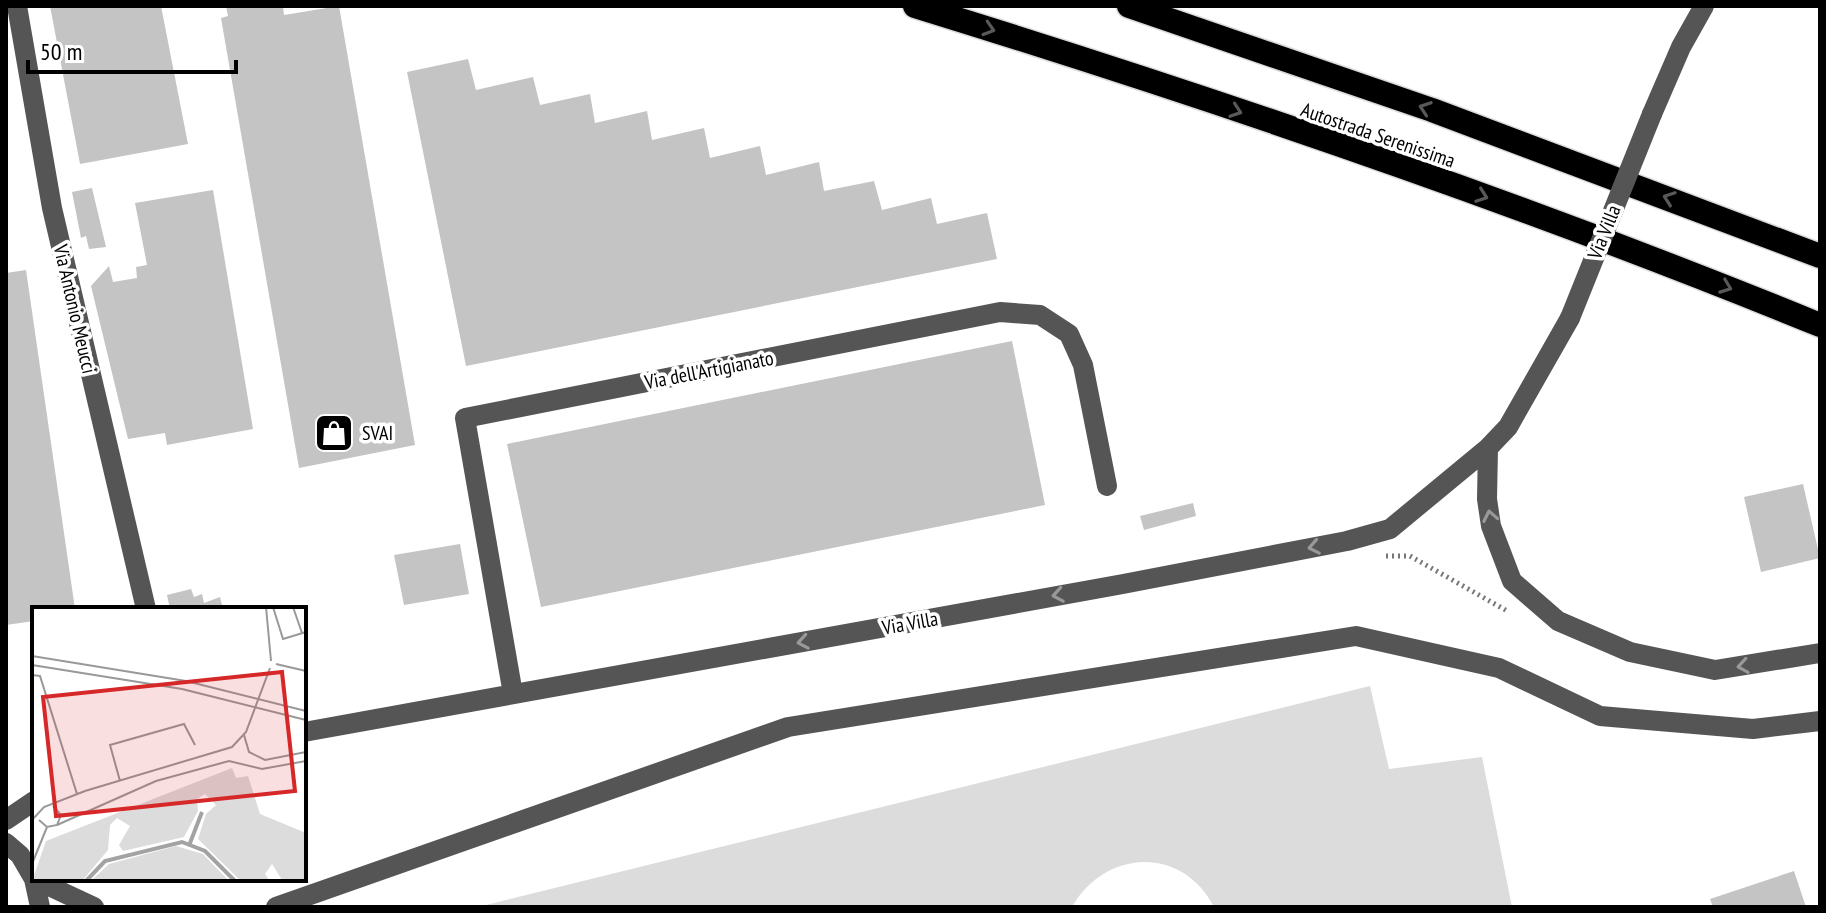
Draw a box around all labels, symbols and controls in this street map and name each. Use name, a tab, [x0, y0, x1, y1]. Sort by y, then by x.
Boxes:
one-way arrow	[982, 20, 996, 36]
scale bar	[28, 24, 236, 74]
text: 50 m	[40, 36, 82, 67]
street label: Autostrada Serenissima	[1297, 96, 1459, 174]
one-way arrow	[1228, 101, 1242, 117]
one-way arrow	[1419, 101, 1433, 117]
one-way arrow	[1474, 187, 1488, 203]
one-way arrow	[1663, 191, 1677, 208]
street label: Via Villa	[1581, 201, 1627, 264]
street label: Via Antonio Meucci	[47, 241, 102, 376]
one-way arrow	[1718, 277, 1732, 294]
street label: Via dell'Artigianato	[641, 345, 776, 395]
shop icon: SVAI	[313, 412, 355, 454]
place label: SVAI	[362, 420, 393, 446]
one-way arrow	[1482, 510, 1499, 524]
one-way arrow	[1308, 538, 1321, 555]
one-way arrow	[1052, 586, 1065, 603]
street label: Via Villa	[879, 605, 940, 641]
inset map	[32, 607, 306, 881]
one-way arrow	[796, 633, 809, 650]
one-way arrow	[1736, 656, 1750, 673]

